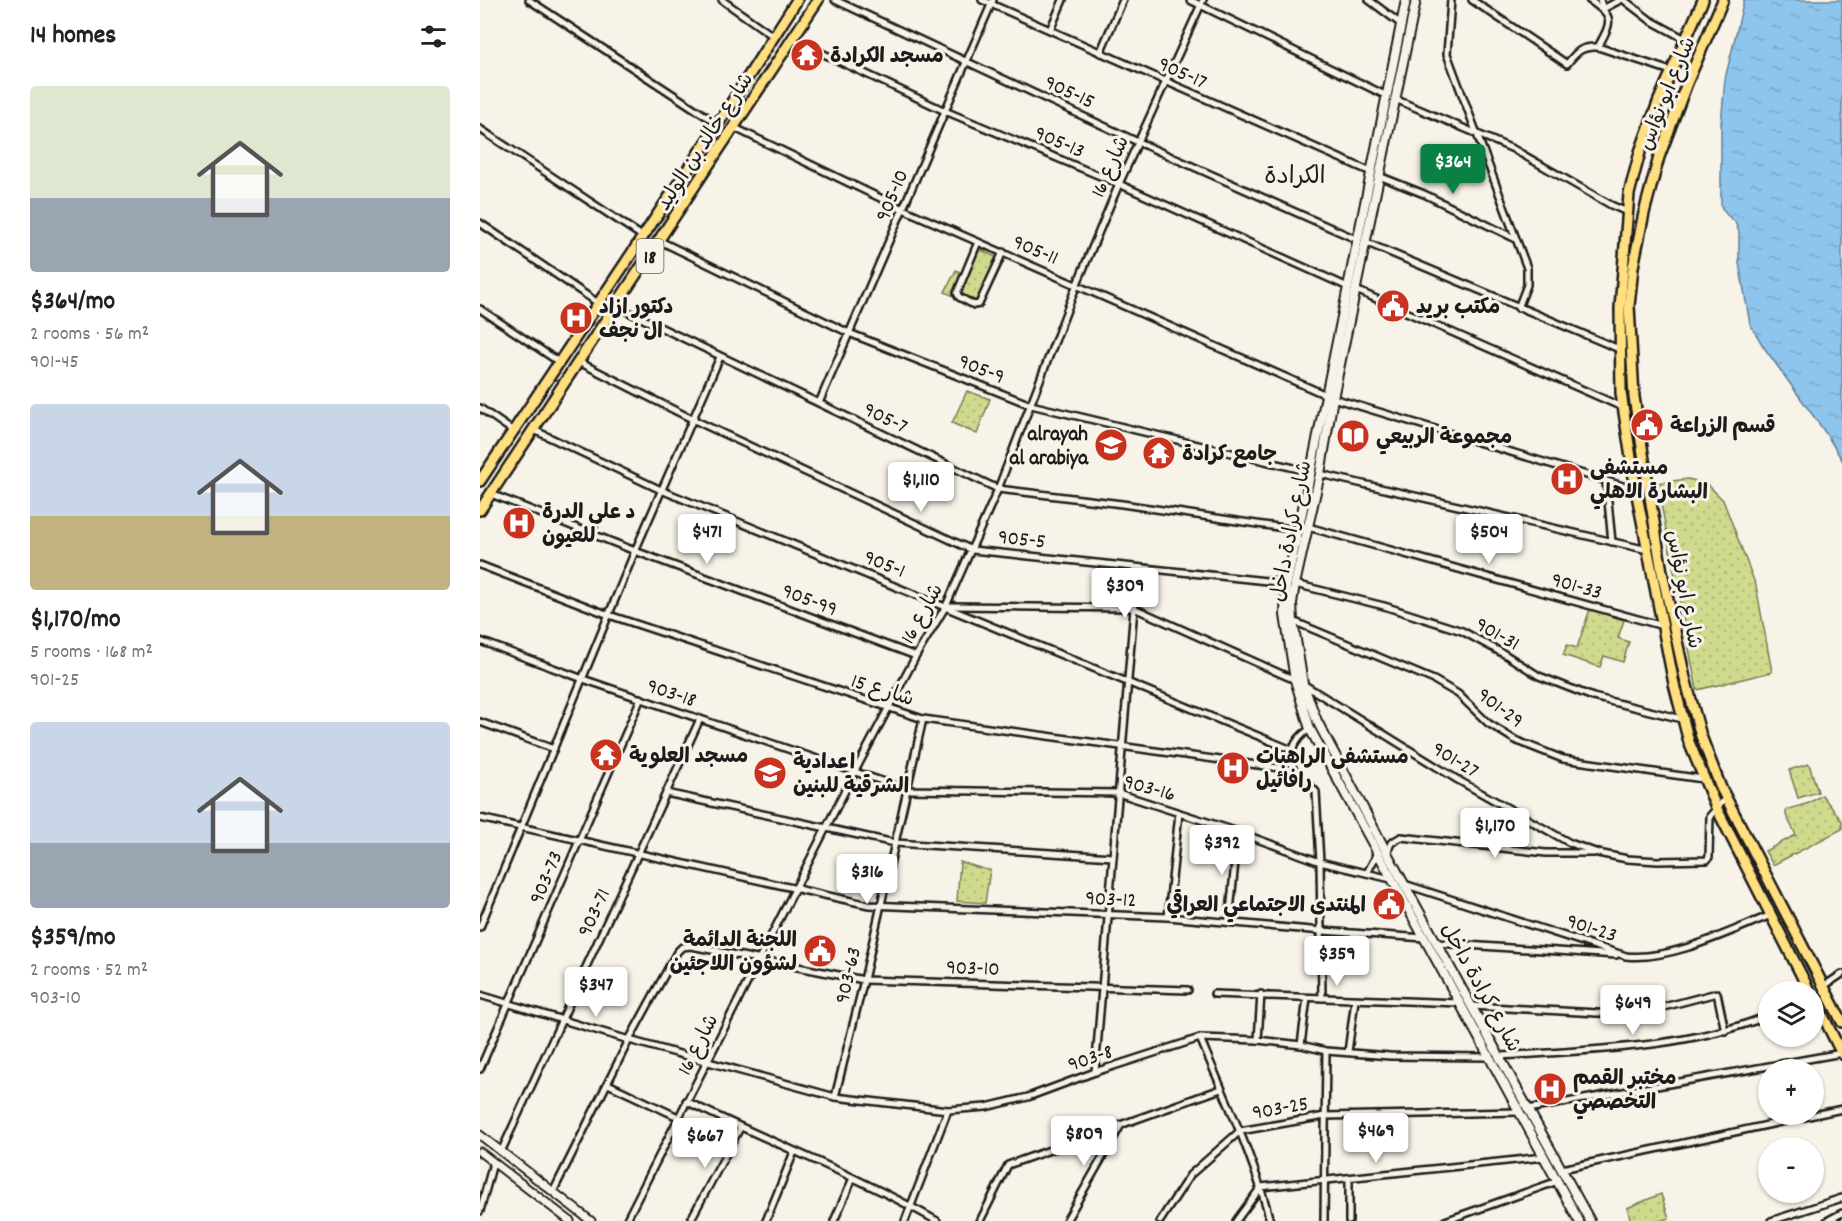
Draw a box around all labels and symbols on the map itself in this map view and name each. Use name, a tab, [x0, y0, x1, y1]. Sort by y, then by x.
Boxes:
street label: شارع ابو نؤاس	[1632, 33, 1705, 156]
temple icon: مسجد الكرادة	[789, 37, 825, 73]
place label: مسجد الكرادة	[830, 43, 944, 73]
street label: 905-17	[1153, 51, 1211, 99]
street label: شارع خالد بن الوليد	[650, 67, 763, 218]
street label: 905-15	[1039, 69, 1099, 118]
street label: 905-13	[1029, 120, 1089, 168]
street label: شارع 16	[1085, 131, 1139, 203]
pin: $364	[1417, 144, 1489, 195]
district label: الكرادة	[1264, 161, 1326, 195]
street label: 905-10	[869, 165, 918, 227]
street label: 905-11	[1007, 229, 1062, 275]
road number: 18	[636, 239, 664, 273]
public building icon: مكتب بريد	[1375, 288, 1411, 324]
place label: دكتور ازاد ال نجف	[599, 294, 673, 348]
place label: مكتب بريد	[1416, 294, 1500, 324]
hospital icon: دكتور ازاد ال نجف	[558, 300, 594, 336]
street label: 905-9	[953, 348, 1009, 394]
street label: 905-7	[857, 396, 912, 443]
public building icon: قسم الزراعة	[1629, 407, 1665, 443]
place label: قسم الزراعة	[1670, 413, 1776, 443]
library icon: مجموعة الربيعي	[1335, 418, 1371, 454]
place label: alrayah al arabiya	[1010, 421, 1089, 475]
place label: مجموعة الربيعي	[1376, 424, 1512, 455]
school or university icon: alrayah al arabiya	[1093, 427, 1129, 463]
temple icon: جامع كرادة	[1141, 435, 1177, 471]
place label: جامع كرادة	[1182, 441, 1277, 471]
place label: مستشفى البشارة الاهلي	[1590, 455, 1708, 510]
street label: شارع كرادة داخل	[1265, 458, 1321, 605]
hospital icon: مستشفى البشارة الاهلي	[1549, 461, 1585, 497]
pin: $1,110	[872, 462, 970, 513]
place label: د علي الدرة للعيون	[542, 499, 635, 553]
hospital icon: د علي الدرة للعيون	[501, 505, 537, 541]
pin: $471	[671, 514, 743, 565]
pin: $504	[1453, 514, 1525, 565]
street label: 905-5	[996, 524, 1047, 558]
street label: شارع ابو نؤاس	[1656, 528, 1708, 651]
street label: 905-1	[859, 544, 909, 588]
street label: 901-33	[1547, 566, 1605, 609]
pin: $309	[1089, 568, 1161, 619]
street label: 905-99	[777, 578, 841, 626]
street label: شارع 16	[895, 579, 953, 650]
street label: 901-31	[1469, 611, 1524, 660]
street label: شارع 15	[847, 668, 917, 716]
street label: 903-18	[642, 672, 700, 717]
street label: 901-29	[1470, 682, 1529, 737]
street label: 901-27	[1425, 736, 1484, 787]
temple icon: مسجد العلوية	[588, 737, 624, 773]
place label: مسجد العلوية	[629, 743, 748, 773]
place label: مستشفى الراهبات رافائيل	[1256, 744, 1409, 798]
place label: اعدادية الشرقية للبنين	[793, 749, 909, 803]
hospital icon: مستشفى الراهبات رافائيل	[1215, 750, 1251, 786]
school or university icon: اعدادية الشرقية للبنين	[752, 755, 788, 791]
street label: 903-16	[1120, 768, 1179, 812]
pin: $1,170	[1446, 808, 1544, 859]
pin: $392	[1186, 825, 1258, 876]
street label: 903-73	[523, 847, 572, 909]
pin: $316	[831, 854, 903, 905]
street label: 903-71	[572, 884, 620, 942]
street label: 903-12	[1084, 885, 1137, 917]
public building icon: المنتدى الاجتماعي العراقي	[1371, 886, 1407, 922]
place label: المنتدى الاجتماعي العراقي	[1166, 889, 1366, 923]
street label: 901-23	[1562, 908, 1620, 952]
street label: شارع كرادة داخل	[1431, 918, 1527, 1059]
place label: اللجنة الدائمة لشؤون اللاجئين	[670, 927, 797, 981]
public building icon: اللجنة الدائمة لشؤون اللاجئين	[802, 933, 838, 969]
pin: $359	[1301, 936, 1373, 987]
street label: 903-63	[829, 944, 871, 1007]
street label: 903-10	[946, 954, 1000, 986]
pin: $347	[560, 967, 632, 1018]
pin: $649	[1597, 985, 1669, 1036]
street label: شارع 16	[672, 1010, 728, 1081]
street label: 903-8	[1064, 1038, 1118, 1082]
place label: مختبر القمم التخصصي	[1573, 1065, 1676, 1120]
hospital icon: مختبر القمم التخصصي	[1532, 1071, 1568, 1107]
street label: 903-25	[1250, 1090, 1311, 1130]
pin: $469	[1340, 1113, 1412, 1164]
pin: $809	[1048, 1116, 1120, 1167]
pin: $667	[669, 1118, 741, 1169]

